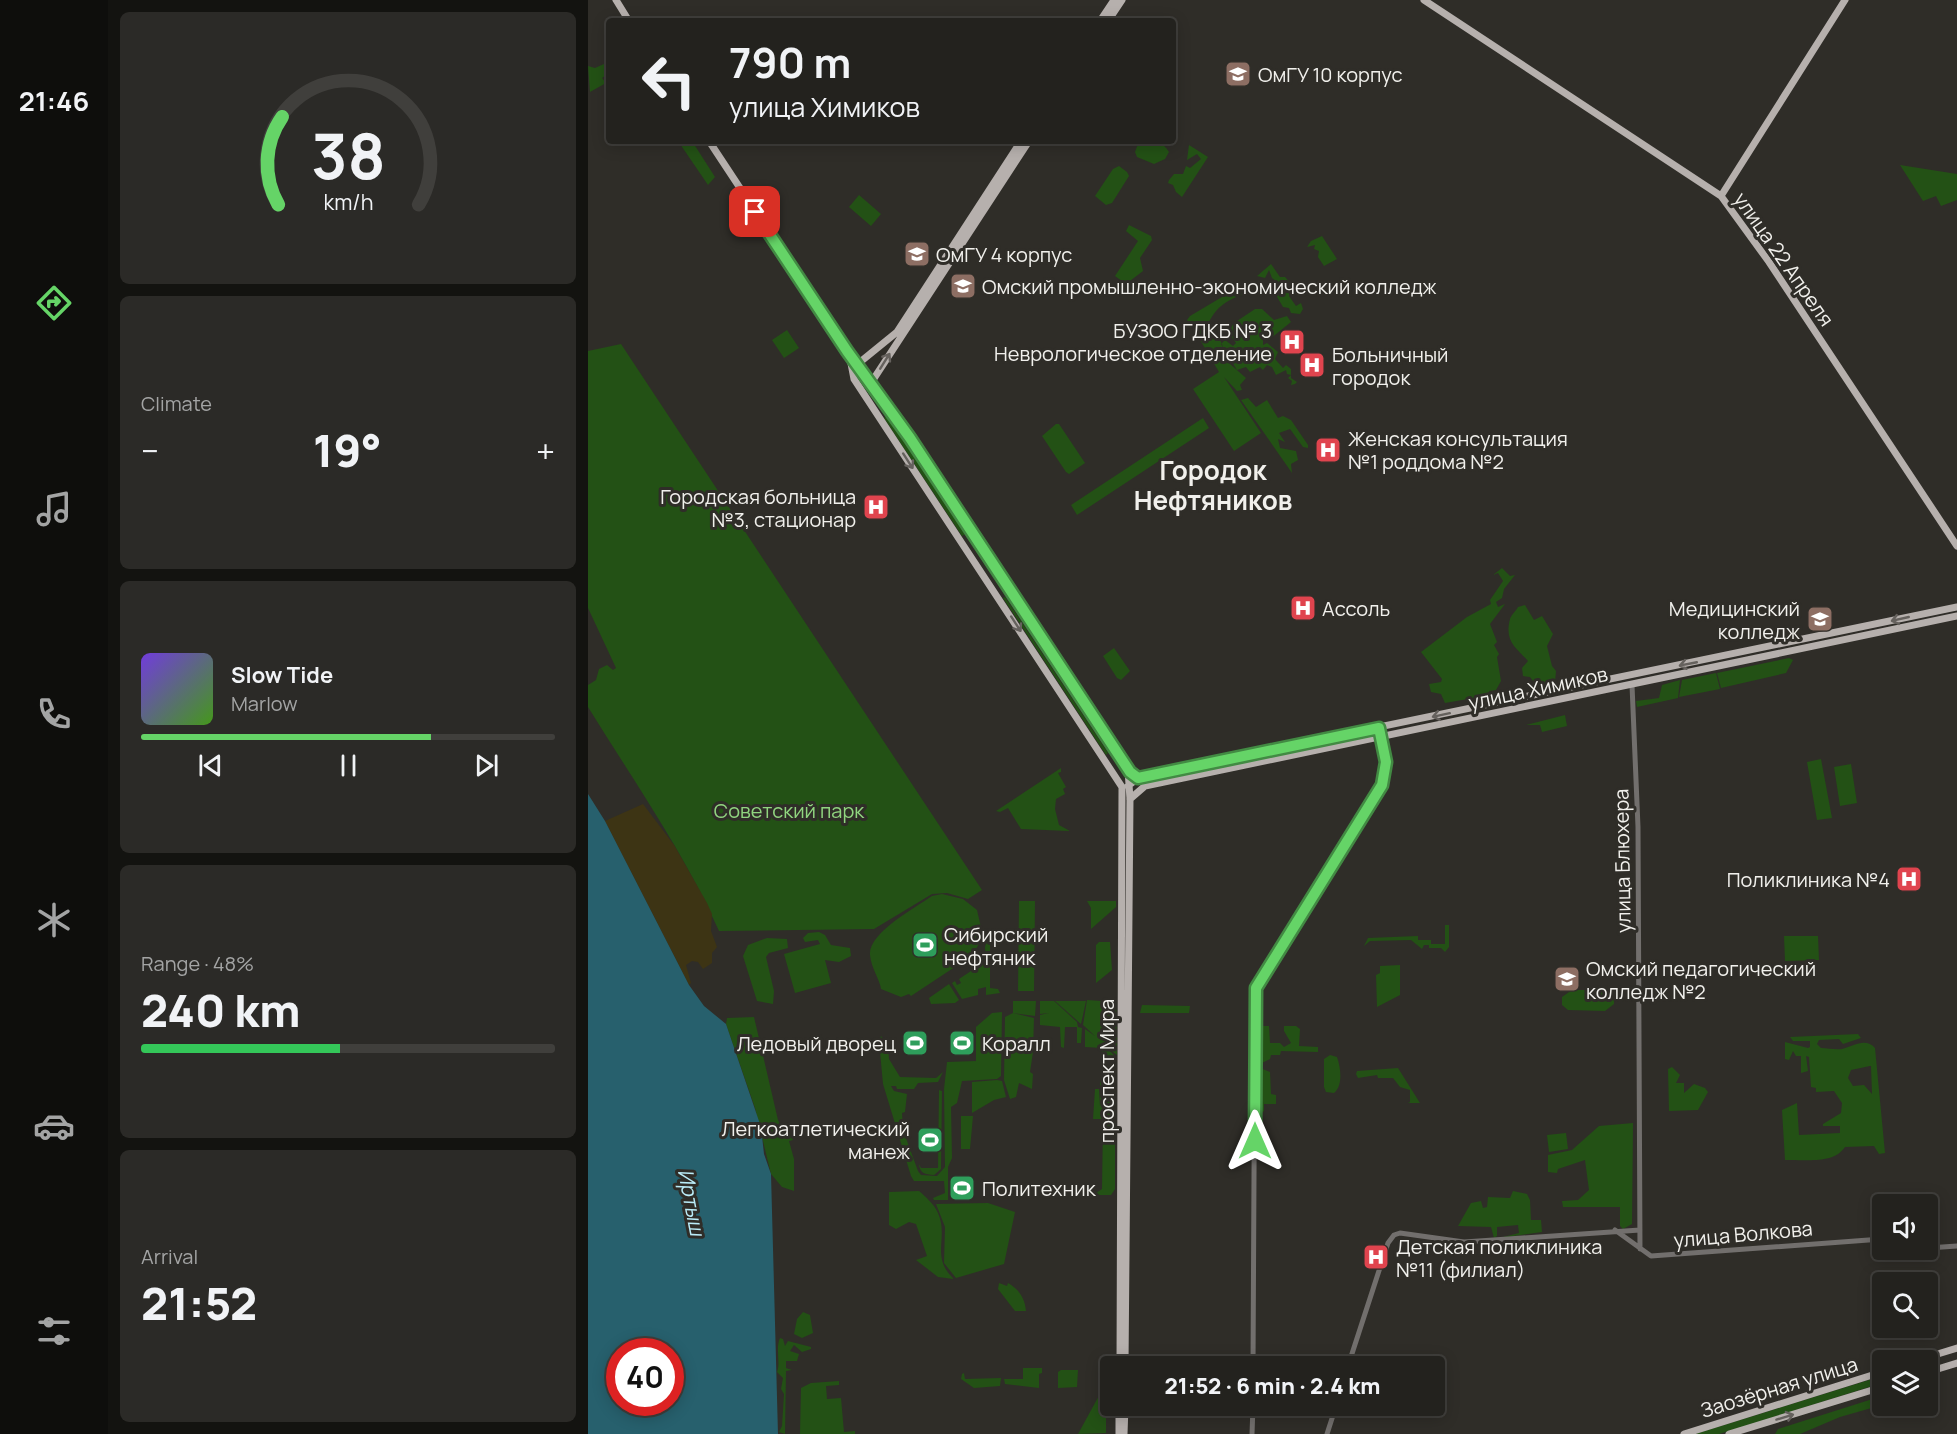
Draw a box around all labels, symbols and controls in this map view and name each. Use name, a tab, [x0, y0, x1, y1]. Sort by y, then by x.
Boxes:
text: 790 m	[729, 33, 851, 91]
icon: left	[630, 42, 708, 120]
school or university icon: ОмГУ 10 корпус	[1223, 59, 1253, 89]
place label: ОмГУ 10 корпус	[1258, 61, 1403, 88]
text: 21:46	[19, 82, 89, 119]
text: улица Химиков	[729, 88, 920, 125]
text: 38	[311, 112, 385, 198]
pin	[729, 186, 780, 237]
street label: улица 22 Апреля	[1728, 187, 1840, 331]
text: km/h	[323, 188, 373, 217]
icon: arrive	[738, 195, 771, 228]
school or university icon: ОмГУ 4 корпус	[902, 239, 932, 269]
place label: ОмГУ 4 корпус	[936, 241, 1072, 268]
school or university icon: Омский промышленно-экономический колледж	[948, 271, 978, 301]
place label: Омский промышленно-экономический колледж	[982, 273, 1437, 300]
icon: directions	[33, 282, 75, 324]
place label: БУЗОО ГДКБ № 3 Неврологическое отделение	[994, 317, 1272, 367]
hospital icon: БУЗОО ГДКБ № 3 Неврологическое отделение	[1277, 327, 1307, 357]
place label: Больничный городок	[1332, 341, 1449, 391]
hospital icon: Больничный городок	[1297, 350, 1327, 380]
one-way arrow	[880, 353, 892, 370]
text: Climate	[141, 390, 212, 417]
text: 19°	[313, 419, 382, 481]
place label: Женская консультация №1 роддома №2	[1348, 425, 1568, 475]
text: −	[141, 428, 159, 473]
text: +	[536, 428, 555, 473]
hospital icon: Женская консультация №1 роддома №2	[1313, 435, 1343, 465]
one-way arrow	[902, 452, 914, 469]
district label: Городок Нефтяников	[1134, 452, 1292, 518]
place label: Городская больница №3, стационар	[660, 483, 856, 533]
icon: music	[33, 488, 75, 530]
hospital icon: Городская больница №3, стационар	[861, 492, 891, 522]
hospital icon: Ассоль	[1288, 593, 1318, 623]
place label: Ассоль	[1322, 595, 1390, 622]
place label: Медицинский колледж	[1669, 595, 1800, 645]
school or university icon: Медицинский колледж	[1805, 604, 1835, 634]
one-way arrow	[1890, 614, 1910, 625]
one-way arrow	[1010, 615, 1022, 632]
one-way arrow	[1679, 659, 1699, 670]
text: Slow Tide	[231, 660, 333, 690]
street label: улица Химиков	[1466, 660, 1610, 716]
text: Marlow	[231, 690, 298, 717]
icon: phone	[33, 693, 75, 735]
one-way arrow	[1432, 710, 1452, 721]
icon: previous	[194, 749, 227, 782]
icon: pause	[332, 749, 365, 782]
icon: next	[470, 749, 503, 782]
street label: улица Блюхера	[1607, 789, 1637, 933]
park label: Советский парк	[714, 797, 865, 824]
hospital icon: Поликлиника №4	[1894, 864, 1924, 894]
place label: Поликлиника №4	[1727, 866, 1890, 893]
icon: climate	[33, 899, 75, 941]
place label: Сибирский нефтяник	[944, 921, 1048, 971]
sports icon: Сибирский нефтяник	[910, 930, 940, 960]
text: Range · 48%	[141, 950, 254, 977]
place label: Омский педагогический колледж №2	[1586, 955, 1816, 1005]
school or university icon: Омский педагогический колледж №2	[1552, 964, 1582, 994]
text: 240 km	[141, 979, 300, 1041]
street label: проспект Мира	[1093, 999, 1120, 1143]
sports icon: Ледовый дворец	[900, 1028, 930, 1058]
sports icon: Коралл	[947, 1028, 977, 1058]
place label: Ледовый дворец	[737, 1030, 897, 1057]
place label: Коралл	[982, 1030, 1051, 1057]
icon: car	[33, 1105, 75, 1147]
position arrow	[1223, 1109, 1287, 1173]
place label: Легкоатлетический манеж	[722, 1115, 910, 1165]
sports icon: Легкоатлетический манеж	[915, 1125, 945, 1155]
water label: Иртыш	[672, 1166, 713, 1240]
sports icon: Политехник	[947, 1173, 977, 1203]
place label: Политехник	[982, 1175, 1097, 1202]
map controls	[1872, 1194, 1938, 1416]
button: sound	[1872, 1194, 1938, 1260]
street label: улица Волкова	[1672, 1214, 1814, 1254]
place label: Детская поликлиника №11 (филиал)	[1396, 1233, 1602, 1283]
hospital icon: Детская поликлиника №11 (филиал)	[1361, 1242, 1391, 1272]
text: Arrival	[141, 1243, 198, 1270]
text: 21:52	[141, 1272, 257, 1334]
button: search	[1872, 1272, 1938, 1338]
icon: filters	[33, 1310, 75, 1352]
speed limit sign: 40	[606, 1338, 684, 1416]
street label: Заозёрная улица	[1697, 1350, 1861, 1424]
button: layers	[1872, 1350, 1938, 1416]
text: 21:52 · 6 min · 2.4 km	[1164, 1371, 1381, 1401]
one-way arrow	[1775, 1411, 1794, 1422]

